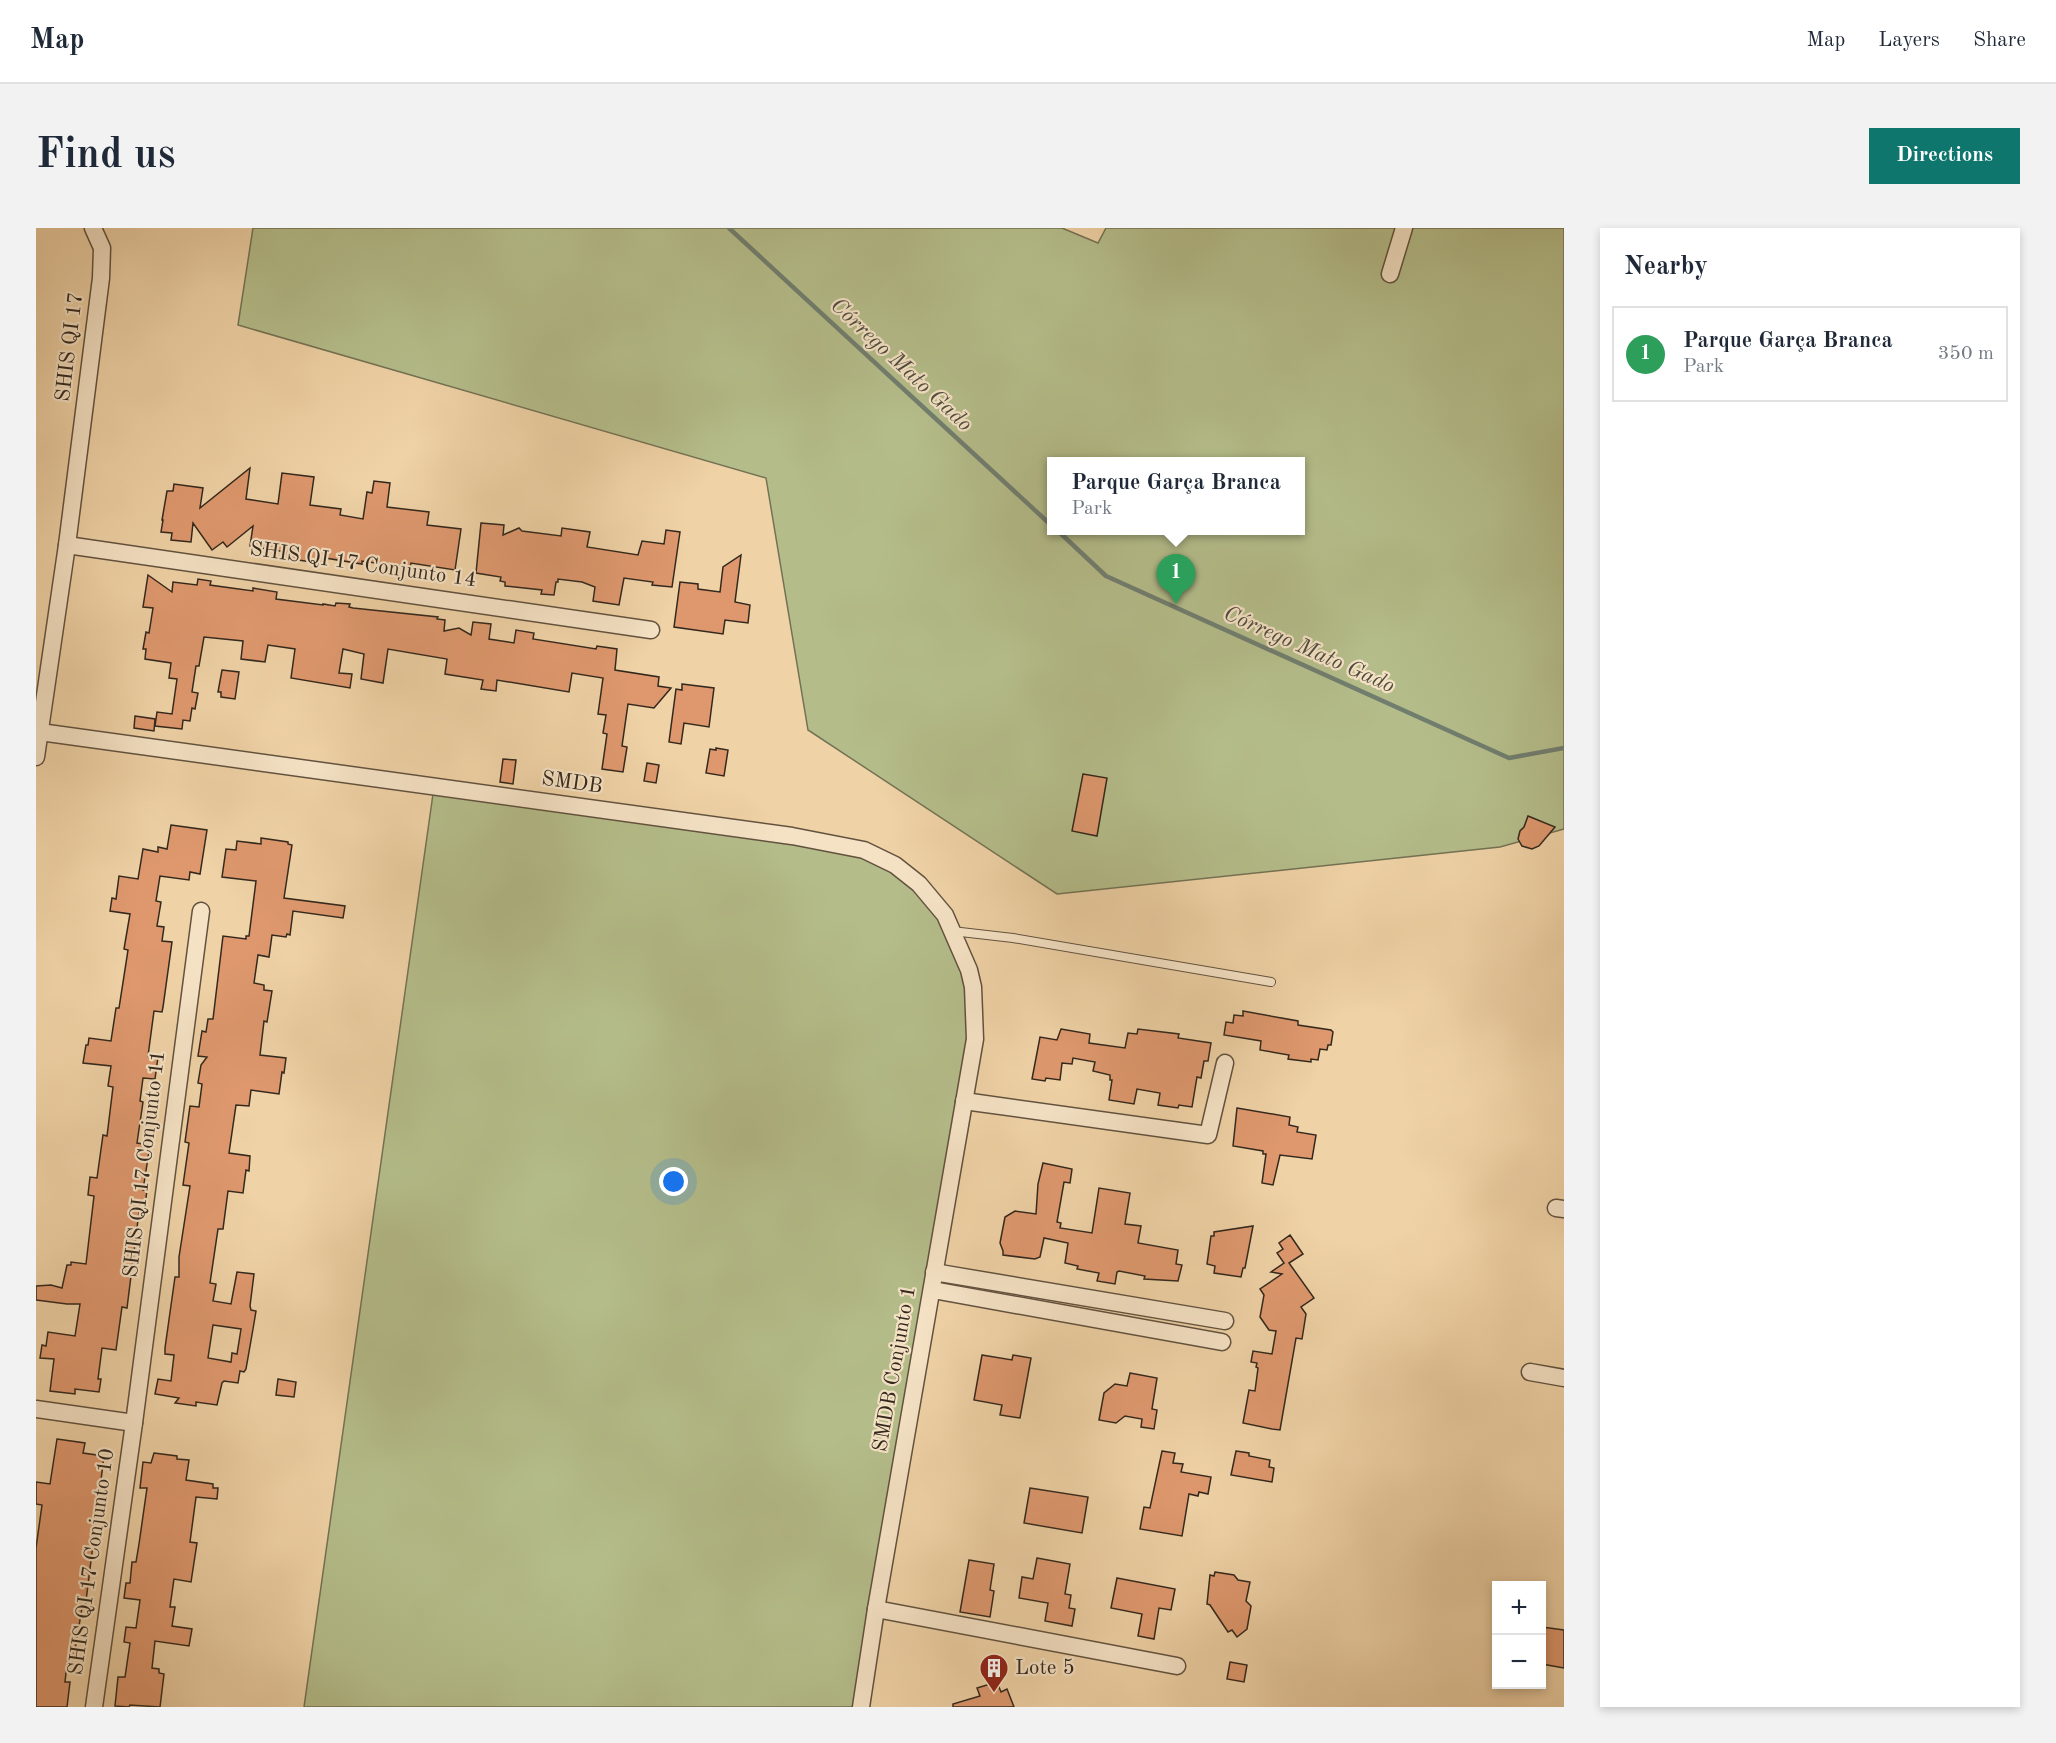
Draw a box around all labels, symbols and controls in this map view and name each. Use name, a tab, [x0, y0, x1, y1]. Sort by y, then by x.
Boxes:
text: Map	[30, 27, 84, 55]
text: Map	[1806, 30, 1845, 51]
text: Layers	[1878, 30, 1940, 51]
text: Share	[1973, 30, 2026, 51]
button: Directions	[1869, 128, 2020, 184]
text: Find us	[36, 135, 175, 177]
text: Nearby	[1624, 254, 1708, 280]
street label: SHIS QI 17	[53, 291, 87, 403]
water label: Córrego Mato Gado	[826, 294, 976, 436]
text: Parque Garça Branca	[1683, 330, 1893, 352]
text: 1	[1640, 344, 1651, 364]
text: 350 m	[1938, 344, 1994, 364]
text: Park	[1683, 357, 1724, 377]
popup	[1047, 457, 1305, 535]
text: Parque Garça Branca	[1071, 472, 1281, 494]
text: Park	[1071, 499, 1112, 519]
street label: SHIS QI 17 Conjunto 14	[248, 539, 478, 591]
pin: 1	[1156, 554, 1196, 604]
water label: Córrego Mato Gado	[1220, 602, 1398, 698]
street label: SMDB	[540, 768, 604, 798]
street label: SHIS QI 17 Conjunto 11	[121, 1049, 169, 1279]
your location	[659, 1167, 688, 1196]
street label: SMDB Conjunto 1	[870, 1284, 920, 1454]
street label: SHIS QI 17 Conjunto 10	[66, 1447, 118, 1677]
map controls	[1492, 1581, 1546, 1689]
button: +	[1492, 1581, 1546, 1635]
button: −	[1492, 1635, 1546, 1689]
building icon: Lote 5	[978, 1652, 1010, 1694]
place label: Lote 5	[1015, 1658, 1075, 1679]

